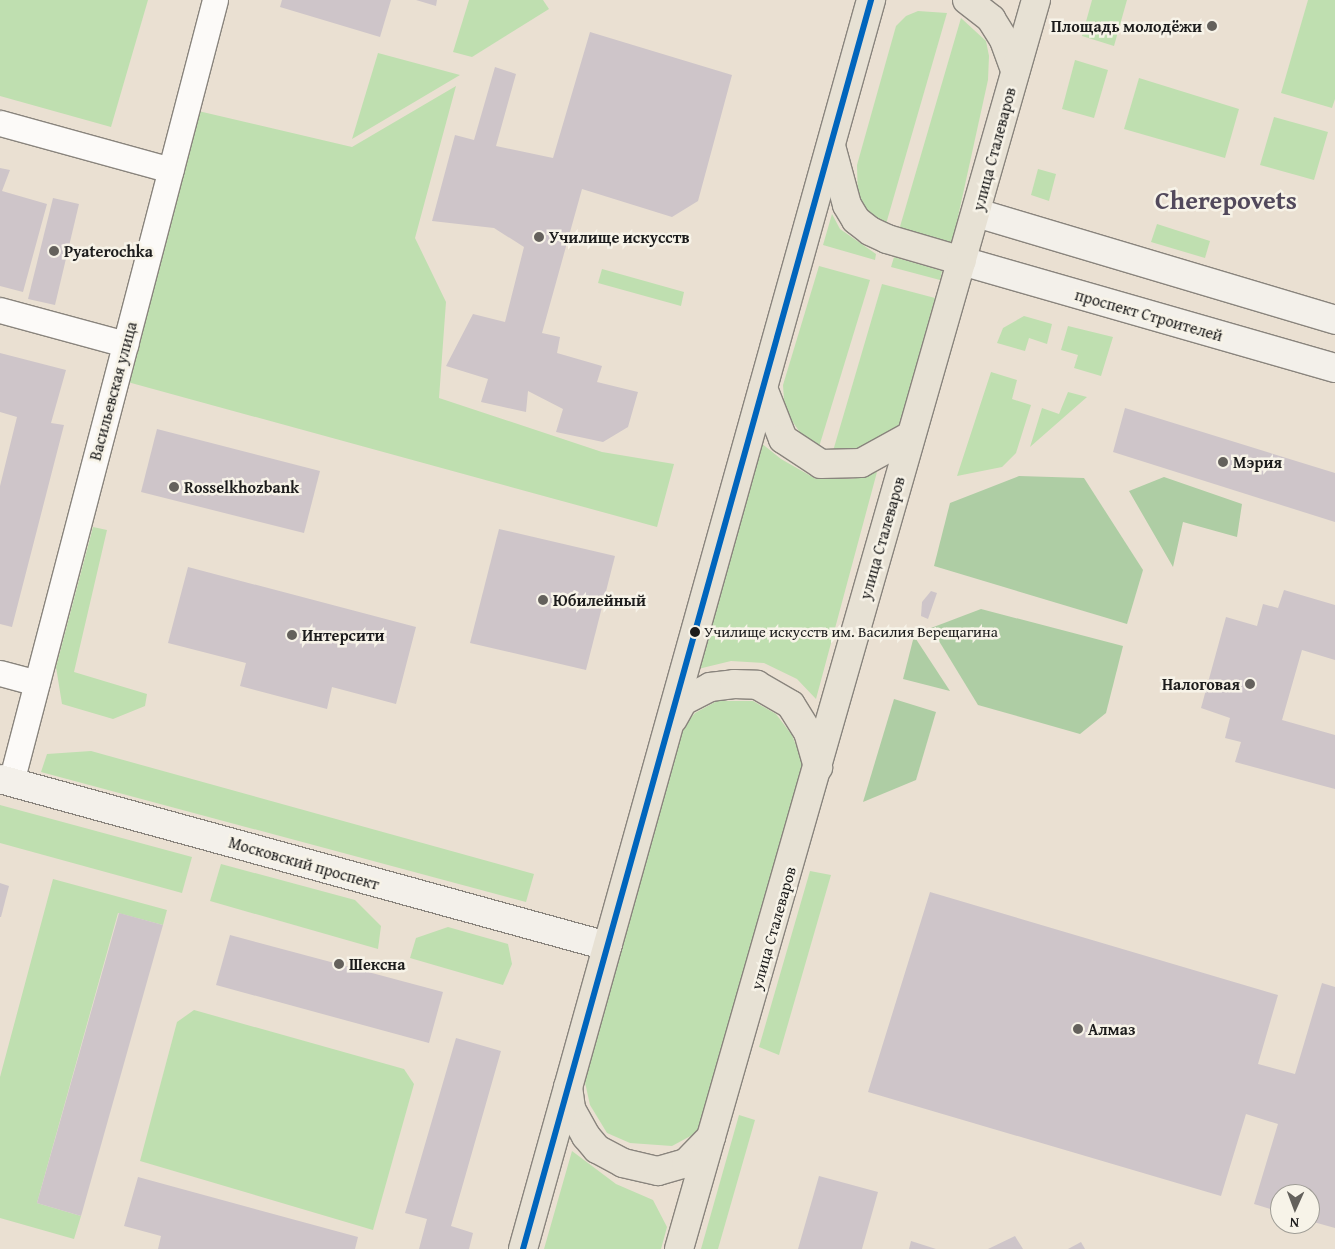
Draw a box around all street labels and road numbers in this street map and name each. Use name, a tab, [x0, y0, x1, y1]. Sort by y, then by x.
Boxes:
street label: улица Сталеваров	[968, 85, 1020, 213]
street label: проспект Строителей	[1073, 285, 1225, 345]
street label: Васильевская улица	[85, 320, 141, 462]
street label: улица Сталеваров	[855, 474, 909, 602]
street label: Московский проспект	[227, 832, 381, 894]
street label: улица Сталеваров	[746, 864, 800, 992]

